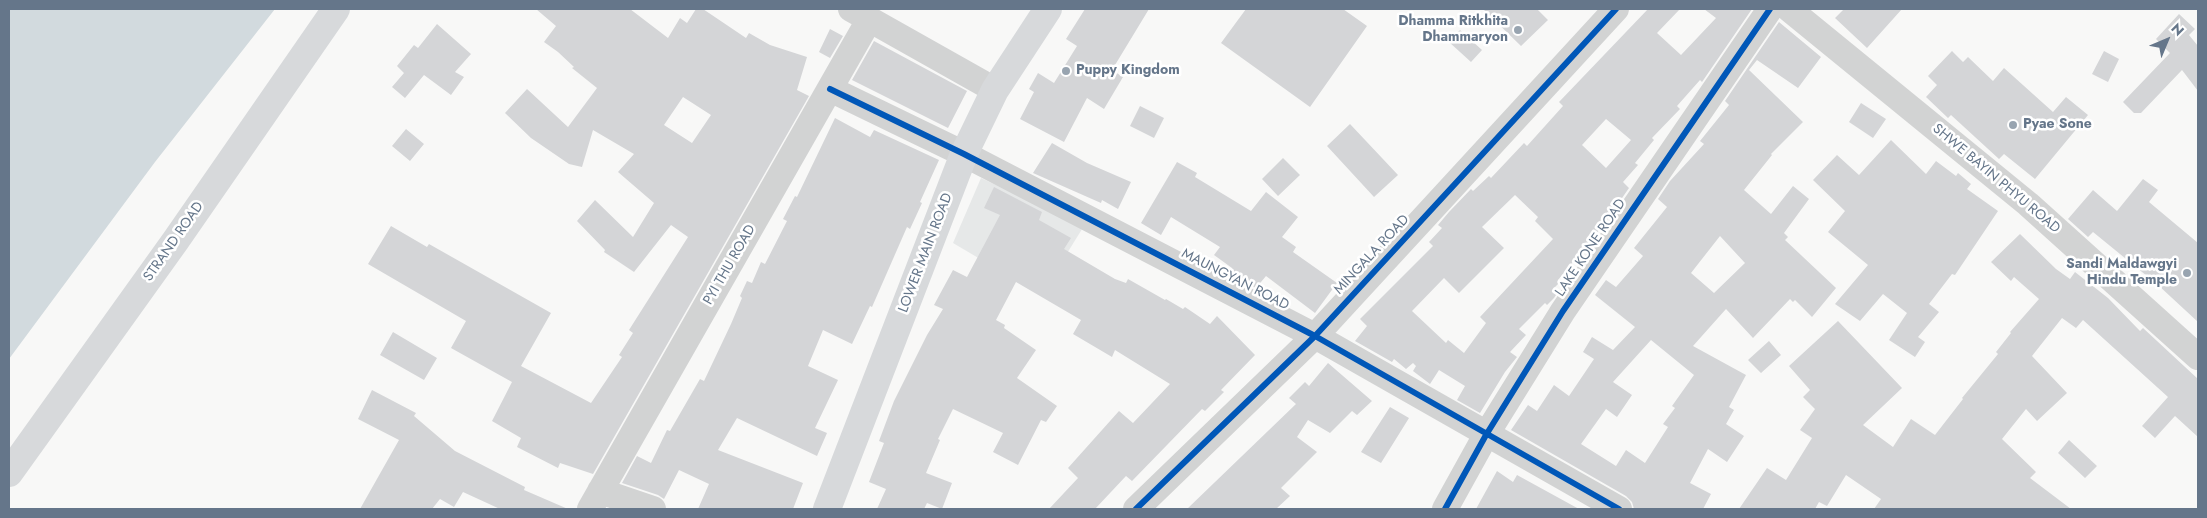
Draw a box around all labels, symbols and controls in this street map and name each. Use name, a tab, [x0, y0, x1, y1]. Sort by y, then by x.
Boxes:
place label: Dhamma Ritkhita Dhammaryon	[1398, 14, 1508, 46]
north arrow	[2142, 15, 2192, 65]
text: N	[2167, 18, 2189, 40]
marker: Dhamma Ritkhita Dhammaryon	[1512, 24, 1524, 36]
place label: Puppy Kingdom	[1076, 63, 1180, 79]
marker: Puppy Kingdom	[1060, 65, 1072, 77]
place label: Pyae Sone	[2023, 117, 2092, 133]
marker: Pyae Sone	[2007, 119, 2019, 131]
street label: SHWE BAYIN PHYU ROAD	[1929, 121, 2063, 237]
street label: LOWER MAIN ROAD	[896, 191, 956, 315]
street label: LAKE KONE ROAD	[1552, 196, 1630, 300]
street label: STRAND ROAD	[140, 199, 208, 285]
street label: MINGALA ROAD	[1331, 212, 1413, 298]
street label: PYI THU ROAD	[700, 222, 760, 308]
street label: MAUNGYAN ROAD	[1178, 246, 1292, 314]
place label: Sandi Maldawgyi Hindu Temple	[2066, 257, 2177, 290]
marker: Sandi Maldawgyi Hindu Temple	[2181, 267, 2193, 279]

